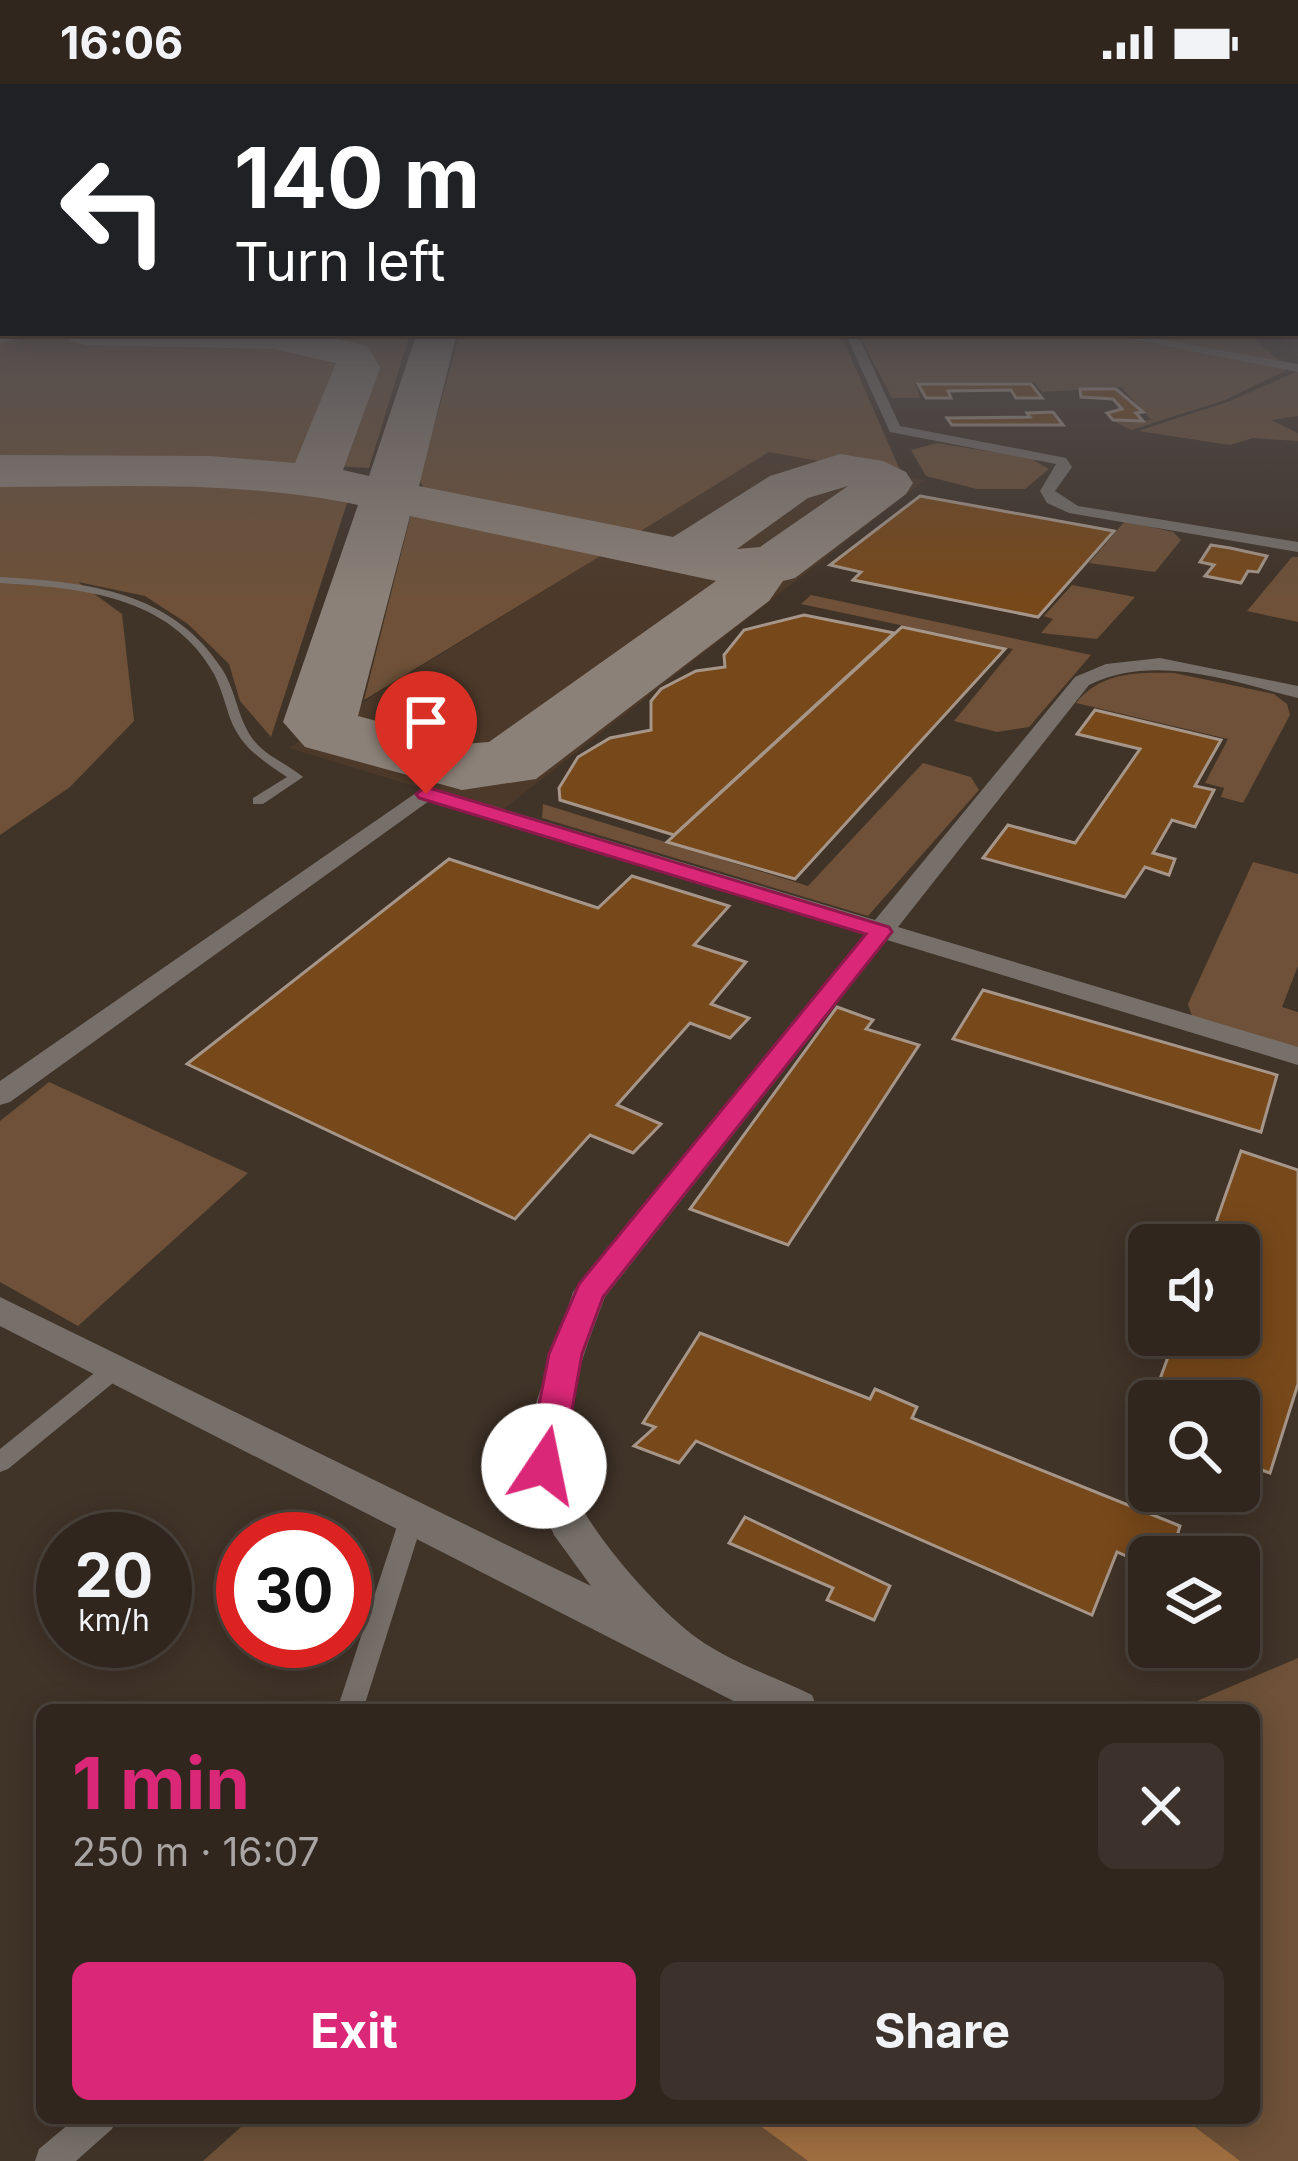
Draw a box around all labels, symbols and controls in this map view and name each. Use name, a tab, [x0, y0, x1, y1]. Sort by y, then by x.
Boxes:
text: 16:06	[60, 15, 183, 70]
text: 140 m	[234, 127, 480, 228]
icon: left	[36, 132, 192, 288]
text: Turn left	[234, 229, 445, 294]
pin	[375, 671, 477, 794]
icon: arrive	[393, 689, 459, 755]
map controls	[1128, 1224, 1260, 1668]
button: sound	[1128, 1224, 1260, 1356]
button: search	[1128, 1380, 1260, 1512]
position arrow	[481, 1403, 607, 1529]
speed limit sign: 30	[216, 1512, 372, 1668]
button: layers	[1128, 1536, 1260, 1668]
text: 20	[75, 1539, 153, 1611]
text: km/h	[78, 1602, 150, 1638]
text: 1 min	[72, 1739, 250, 1826]
button: close	[1098, 1743, 1224, 1869]
text: 250 m · 16:07	[72, 1828, 320, 1875]
button: Exit	[72, 1962, 636, 2100]
button: Share	[660, 1962, 1224, 2100]

